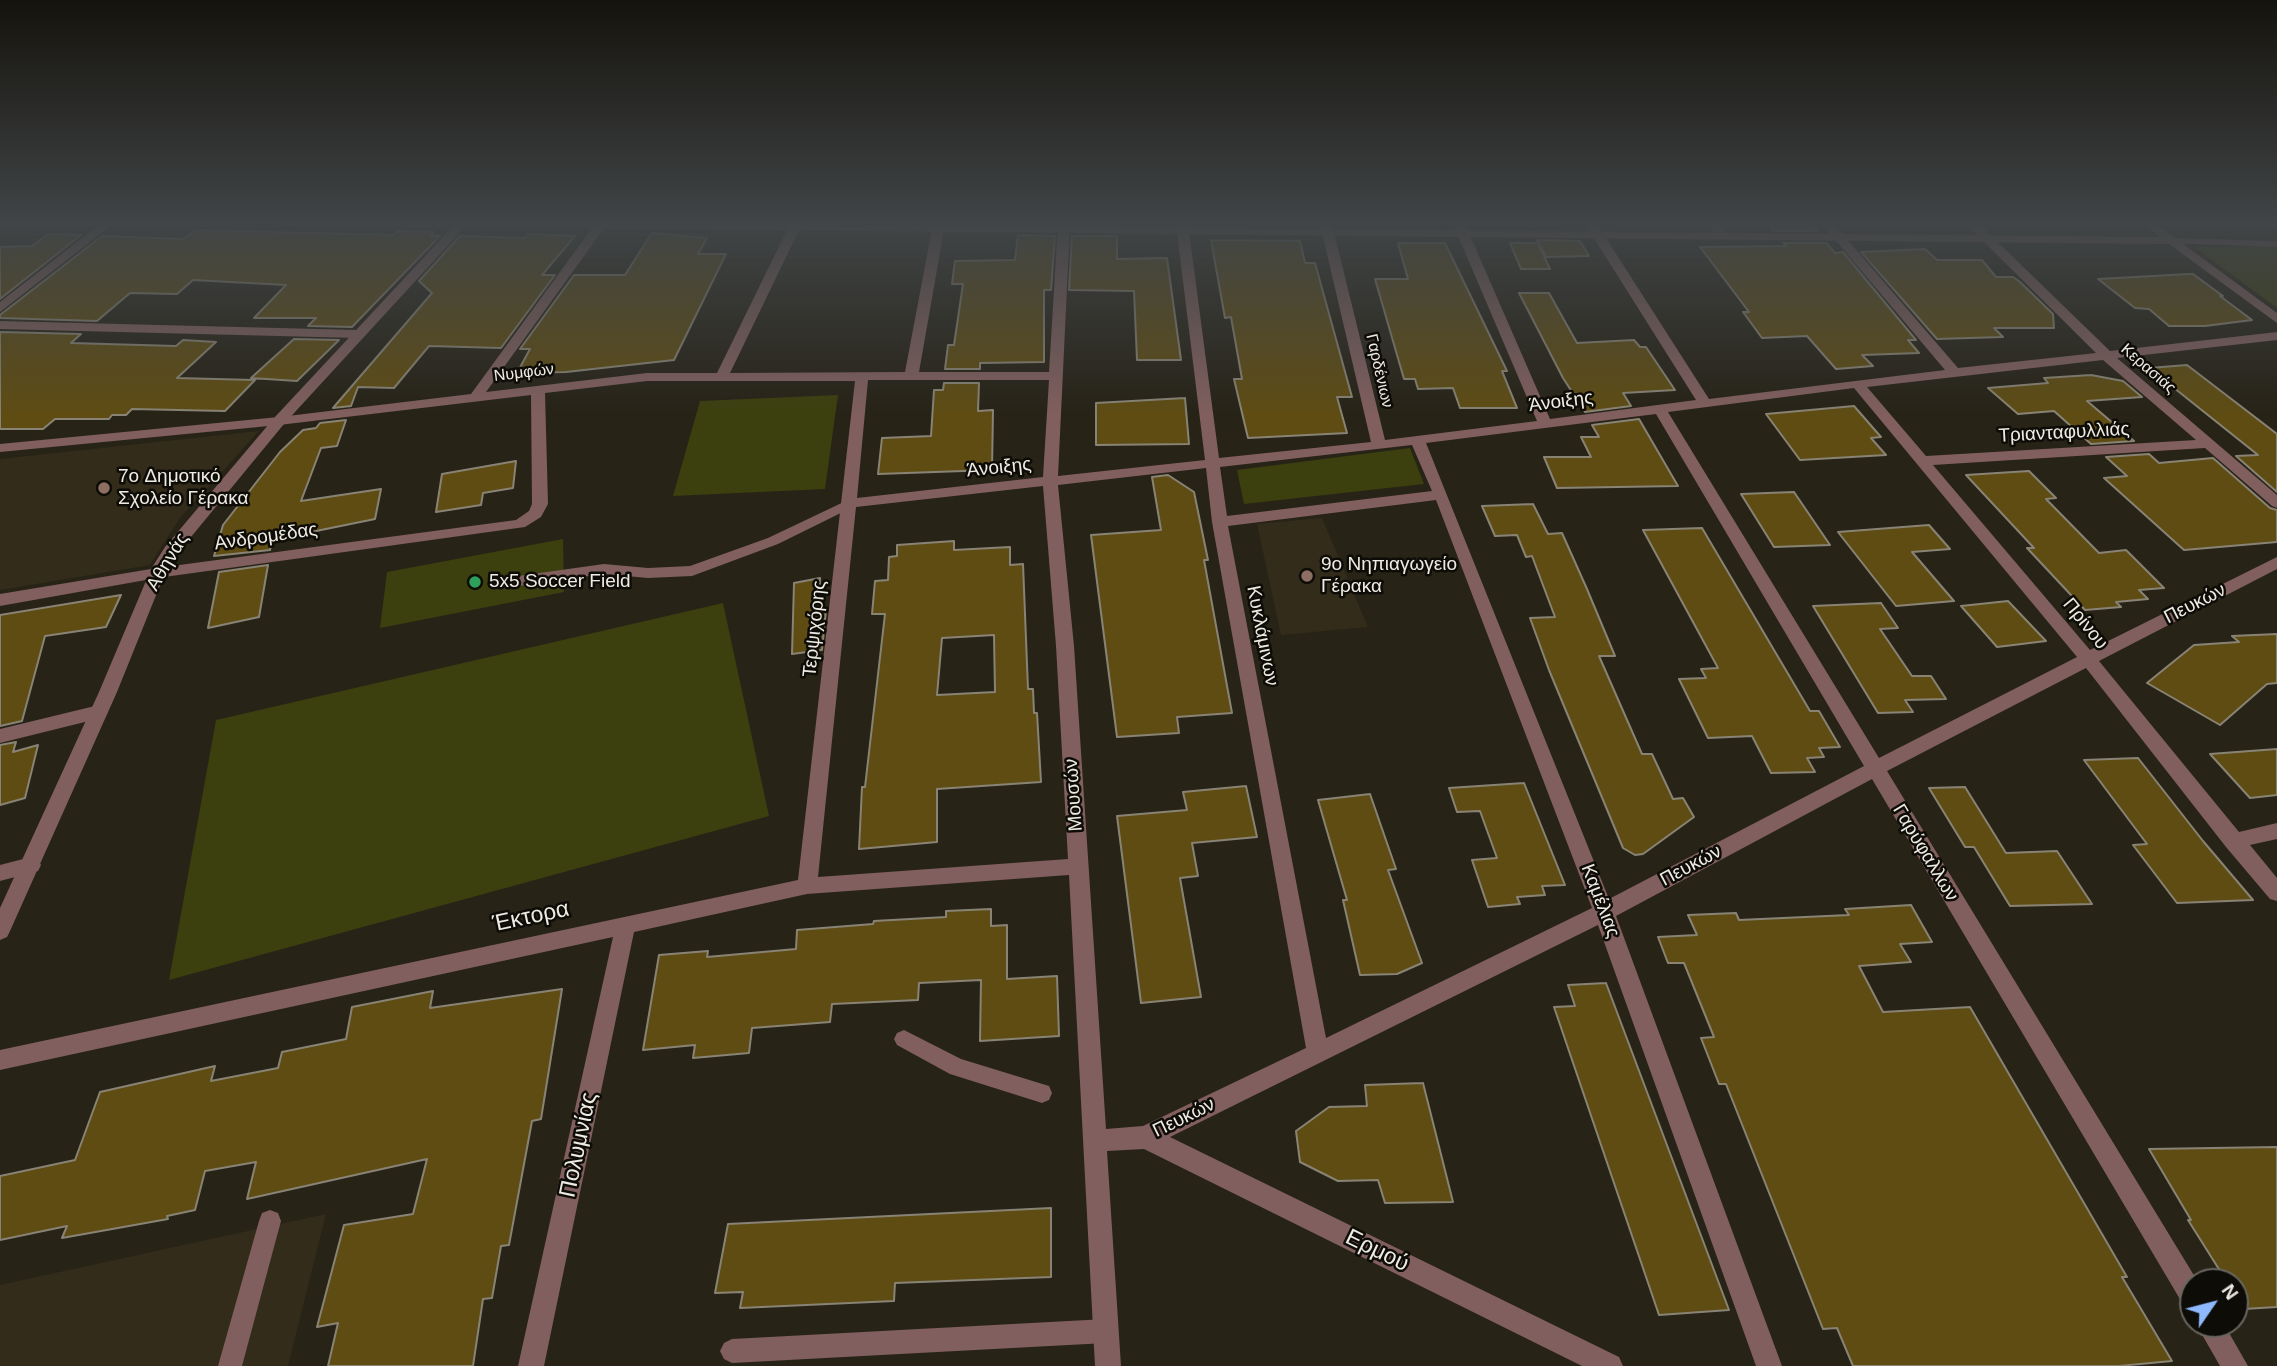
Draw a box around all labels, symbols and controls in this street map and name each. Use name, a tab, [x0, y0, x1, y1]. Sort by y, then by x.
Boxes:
street label: Γαρδένιων	[1361, 332, 1397, 410]
street label: Κερασιάς	[2117, 340, 2179, 398]
street label: Νυμφών	[493, 360, 555, 386]
street label: Άνοιξης	[1527, 387, 1595, 417]
street label: Τριανταφυλλιάς	[1998, 418, 2130, 448]
street label: Άνοιξης	[966, 453, 1032, 483]
place label: 7o Δημοτικό Σχολείο Γέρακα	[118, 466, 248, 510]
marker: 7o Δημοτικό Σχολείο Γέρακα	[96, 480, 112, 496]
street label: Ανδρομέδας	[213, 518, 319, 556]
street label: Αθηνάς	[142, 529, 194, 595]
place label: 9ο Νηπιαγωγείο Γέρακα	[1321, 554, 1457, 598]
marker: 9ο Νηπιαγωγείο Γέρακα	[1299, 568, 1315, 584]
place label: 5x5 Soccer Field	[489, 571, 631, 593]
marker: 5x5 Soccer Field	[467, 574, 483, 590]
street label: Πευκών	[2160, 579, 2230, 629]
street label: Τερψιχόρης	[799, 580, 831, 678]
street label: Κυκλάμινων	[1241, 584, 1283, 688]
street label: Πρίνου	[2058, 594, 2112, 654]
street label: Μουσών	[1060, 758, 1088, 832]
street label: Γαρύφαλλων	[1887, 800, 1963, 906]
street label: Πευκών	[1656, 840, 1726, 892]
street label: Καμέλιας	[1576, 861, 1624, 941]
street label: Έκτορα	[490, 895, 572, 939]
street label: Πολυμνίας	[554, 1090, 604, 1200]
street label: Πευκών	[1149, 1093, 1219, 1143]
street label: Ερμού	[1341, 1224, 1413, 1278]
north arrow	[2179, 1268, 2249, 1338]
text: N	[2217, 1280, 2243, 1303]

